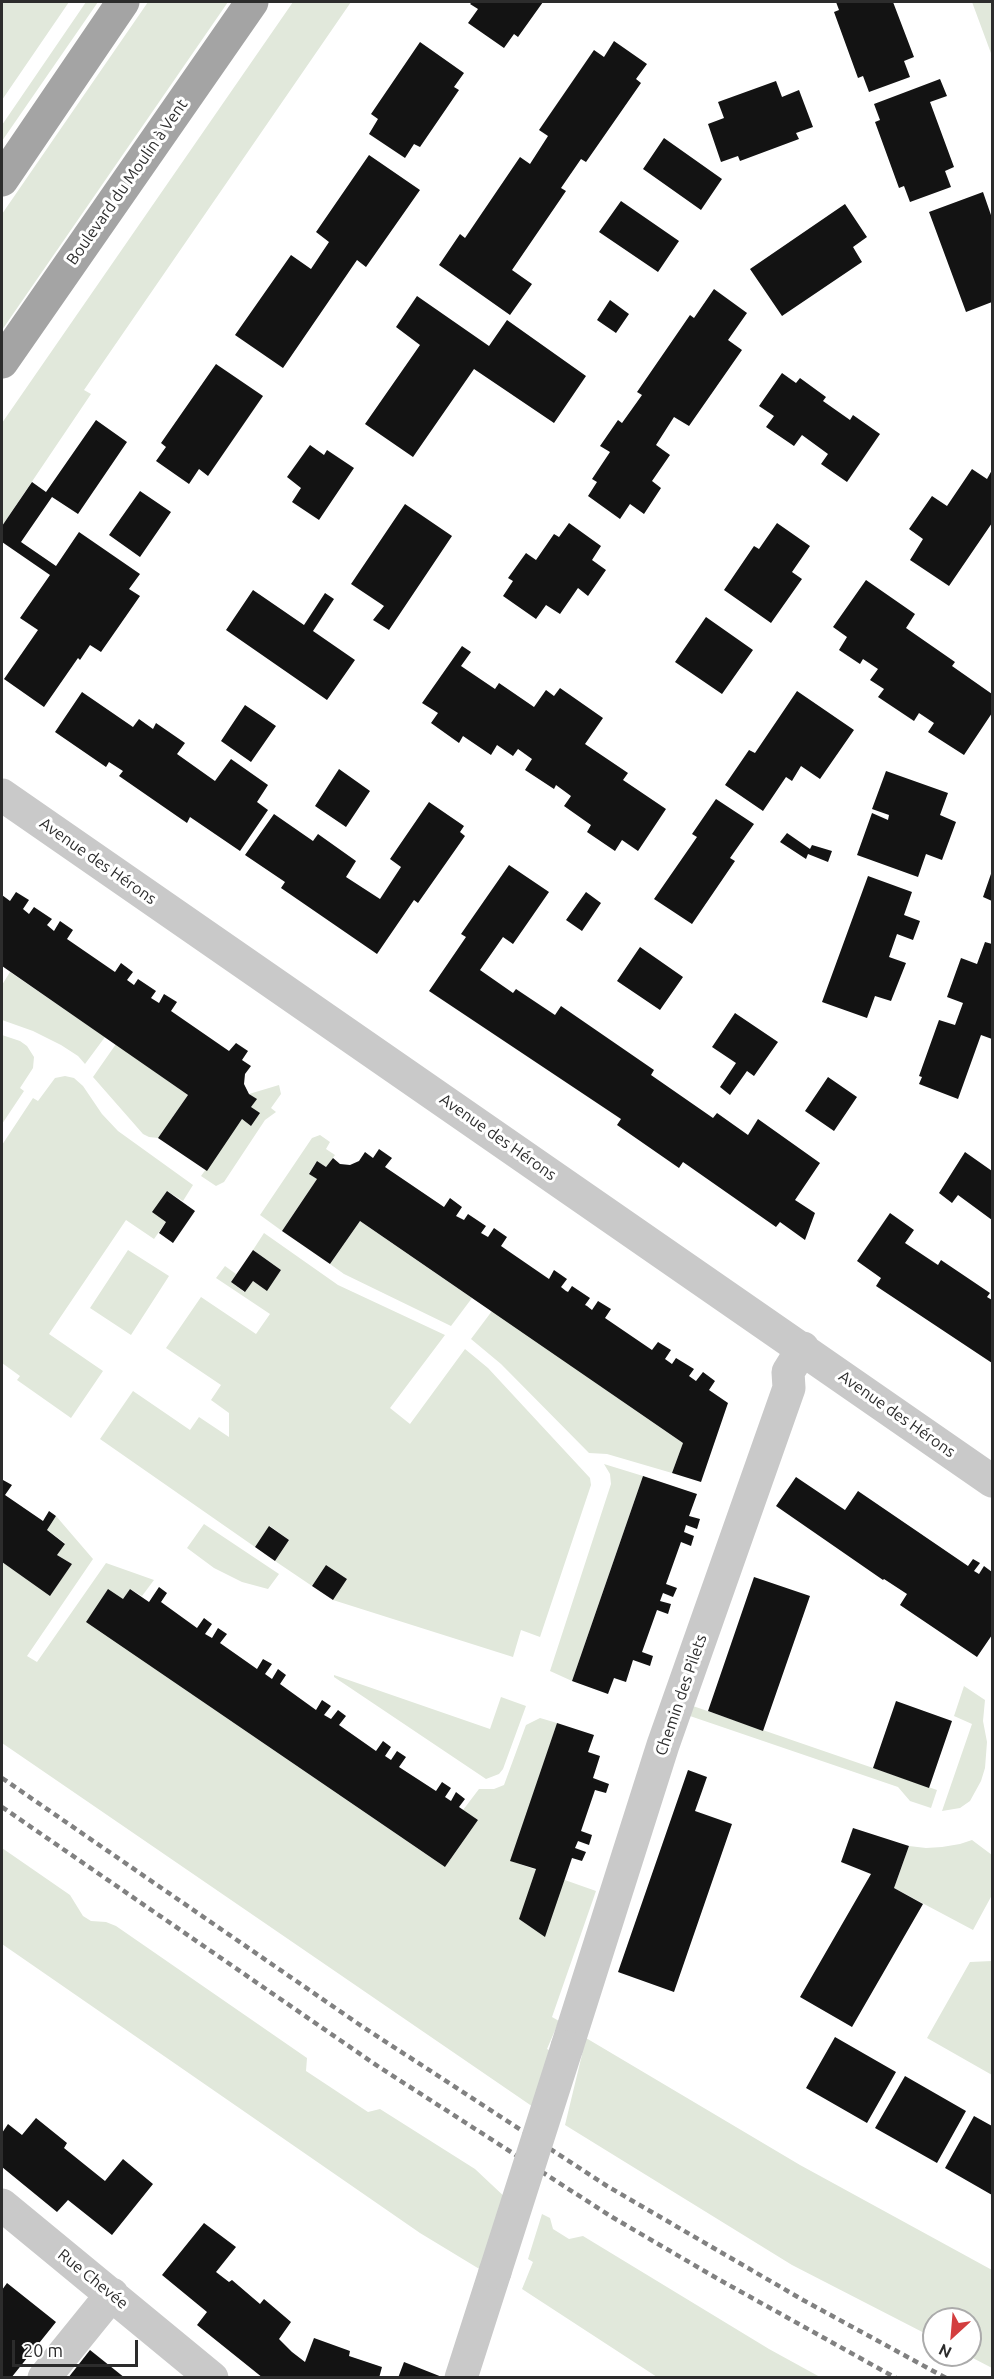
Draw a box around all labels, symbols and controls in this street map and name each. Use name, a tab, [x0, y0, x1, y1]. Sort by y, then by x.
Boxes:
street label: Boulevard du Moulin à Vent	[62, 95, 192, 269]
street label: Avenue des Hérons	[36, 814, 160, 908]
street label: Avenue des Hérons	[436, 1090, 560, 1184]
street label: Avenue des Hérons	[835, 1367, 959, 1461]
street label: Chemin des Pilets	[651, 1632, 711, 1758]
street label: Rue Chevée	[54, 2245, 132, 2313]
north arrow	[922, 2307, 982, 2367]
scale bar	[15, 2328, 141, 2366]
text: 20 m	[23, 2340, 63, 2360]
text: N	[936, 2341, 954, 2362]

